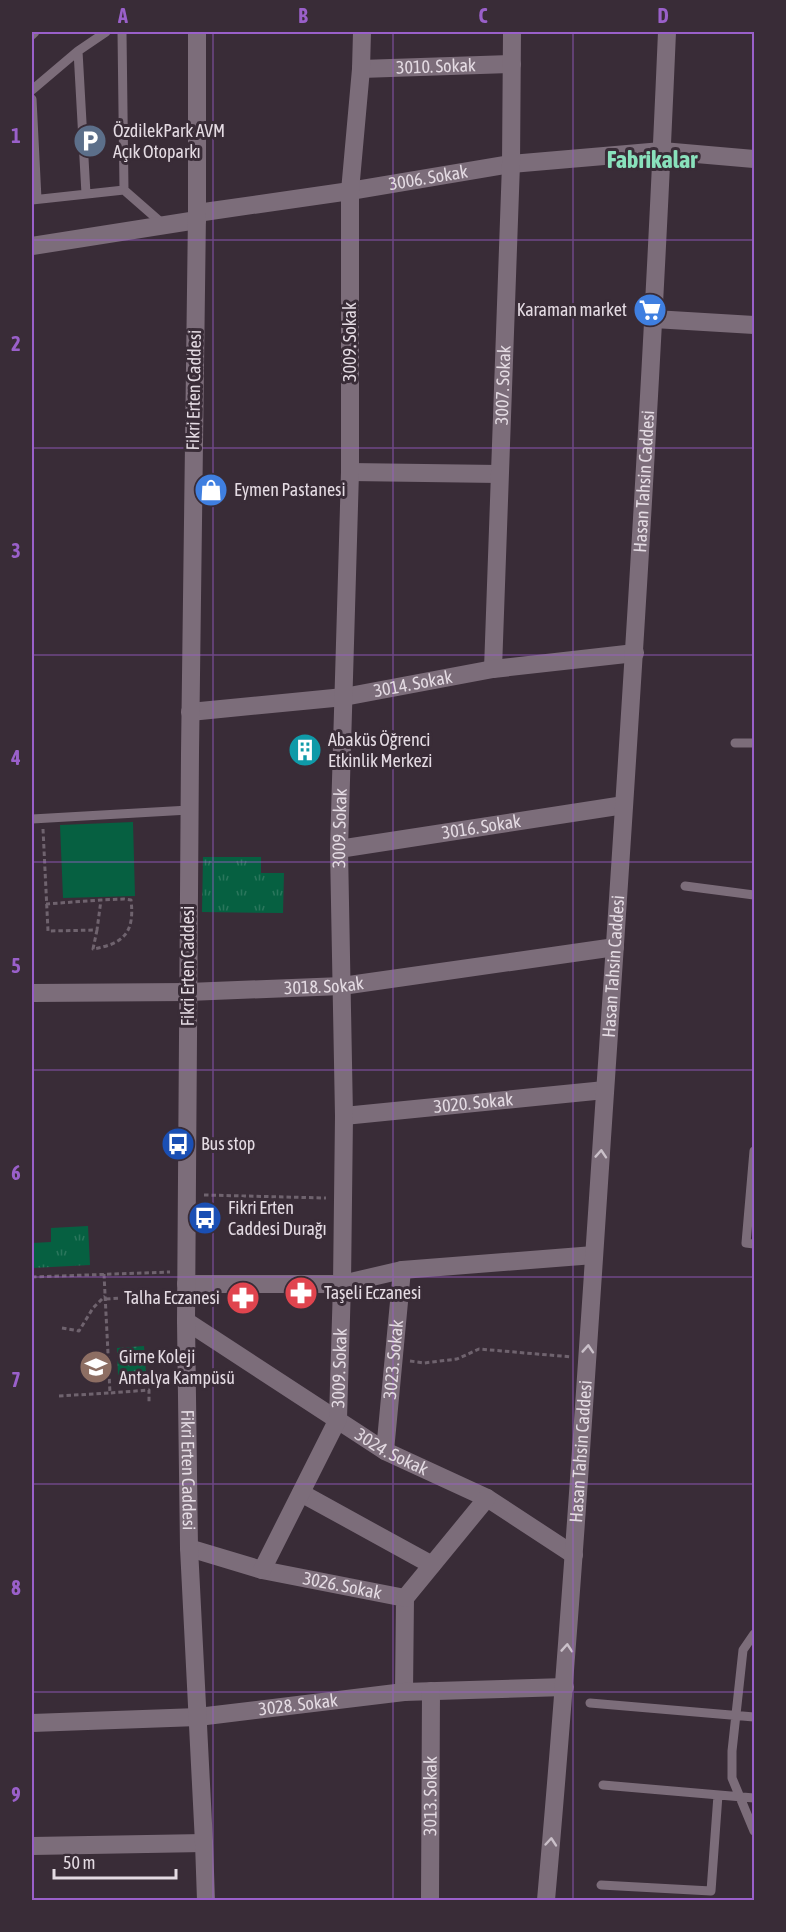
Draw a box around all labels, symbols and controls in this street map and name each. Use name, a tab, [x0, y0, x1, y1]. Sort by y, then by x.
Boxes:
text: A	[117, 4, 128, 27]
text: B	[298, 4, 308, 27]
text: C	[479, 4, 488, 27]
text: D	[657, 4, 669, 27]
street label: 3010. Sokak	[396, 54, 476, 78]
place label: ÖzdilekPark AVM Açık Otoparkı	[113, 120, 225, 162]
parking icon: ÖzdilekPark AVM Açık Otoparkı	[72, 123, 108, 159]
text: 1	[11, 124, 21, 147]
district label: Fabrikalar	[607, 146, 698, 173]
street label: 3006. Sokak	[387, 160, 469, 194]
supermarket icon: Karaman market	[632, 292, 668, 328]
place label: Karaman market	[517, 299, 627, 320]
street label: 3009. Sokak	[339, 302, 360, 382]
street label: Fikri Erten Caddesi	[182, 330, 205, 450]
text: 2	[11, 332, 21, 355]
street label: 3007. Sokak	[491, 345, 515, 425]
street label: Hasan Tahsin Caddesi	[629, 410, 658, 553]
shop icon: Eymen Pastanesi	[193, 472, 229, 508]
place label: Eymen Pastanesi	[234, 479, 346, 500]
text: 3	[11, 539, 21, 562]
street label: 3014. Sokak	[372, 666, 454, 701]
place label: Abaküs Öğrenci Etkinlik Merkezi	[328, 729, 432, 771]
building icon: Abaküs Öğrenci Etkinlik Merkezi	[287, 732, 323, 768]
text: 4	[10, 746, 21, 769]
street label: 3009. Sokak	[328, 788, 351, 868]
street label: 3016. Sokak	[440, 810, 522, 843]
street label: Hasan Tahsin Caddesi	[598, 895, 628, 1038]
street label: Fikri Erten Caddesi	[177, 906, 198, 1026]
text: 5	[11, 954, 21, 977]
street label: 3018. Sokak	[284, 972, 365, 998]
street label: 3020. Sokak	[433, 1088, 514, 1117]
bus stop icon: Bus stop	[160, 1126, 196, 1162]
place label: Bus stop	[201, 1133, 255, 1154]
one-way arrow	[594, 1150, 607, 1159]
text: 6	[11, 1161, 21, 1184]
place label: Fikri Erten Caddesi Durağı	[228, 1197, 327, 1239]
bus stop icon: Fikri Erten Caddesi Durağı	[187, 1200, 223, 1236]
pharmacy icon: Taşeli Eczanesi	[283, 1275, 319, 1311]
pharmacy icon: Talha Eczanesi	[225, 1280, 261, 1316]
place label: Taşeli Eczanesi	[324, 1282, 422, 1303]
place label: Talha Eczanesi	[124, 1287, 220, 1308]
street label: 3023. Sokak	[379, 1319, 407, 1400]
street label: 3009. Sokak	[327, 1328, 351, 1408]
one-way arrow	[581, 1344, 594, 1353]
place label: Girne Koleji Antalya Kampüsü	[119, 1346, 235, 1388]
school or university icon: Girne Koleji Antalya Kampüsü	[78, 1349, 114, 1385]
text: 7	[11, 1368, 21, 1391]
street label: Hasan Tahsin Caddesi	[565, 1379, 596, 1523]
street label: Fikri Erten Caddesi	[177, 1409, 200, 1530]
street label: 3024. Sokak	[351, 1423, 432, 1479]
street label: 3026. Sokak	[301, 1567, 384, 1603]
text: 8	[11, 1576, 21, 1599]
one-way arrow	[561, 1643, 574, 1652]
street label: 3028. Sokak	[257, 1689, 339, 1720]
street label: 3013. Sokak	[419, 1756, 441, 1836]
text: 9	[11, 1783, 21, 1806]
one-way arrow	[544, 1838, 557, 1847]
scale bar	[54, 1842, 176, 1880]
text: 50 m	[63, 1852, 95, 1873]

